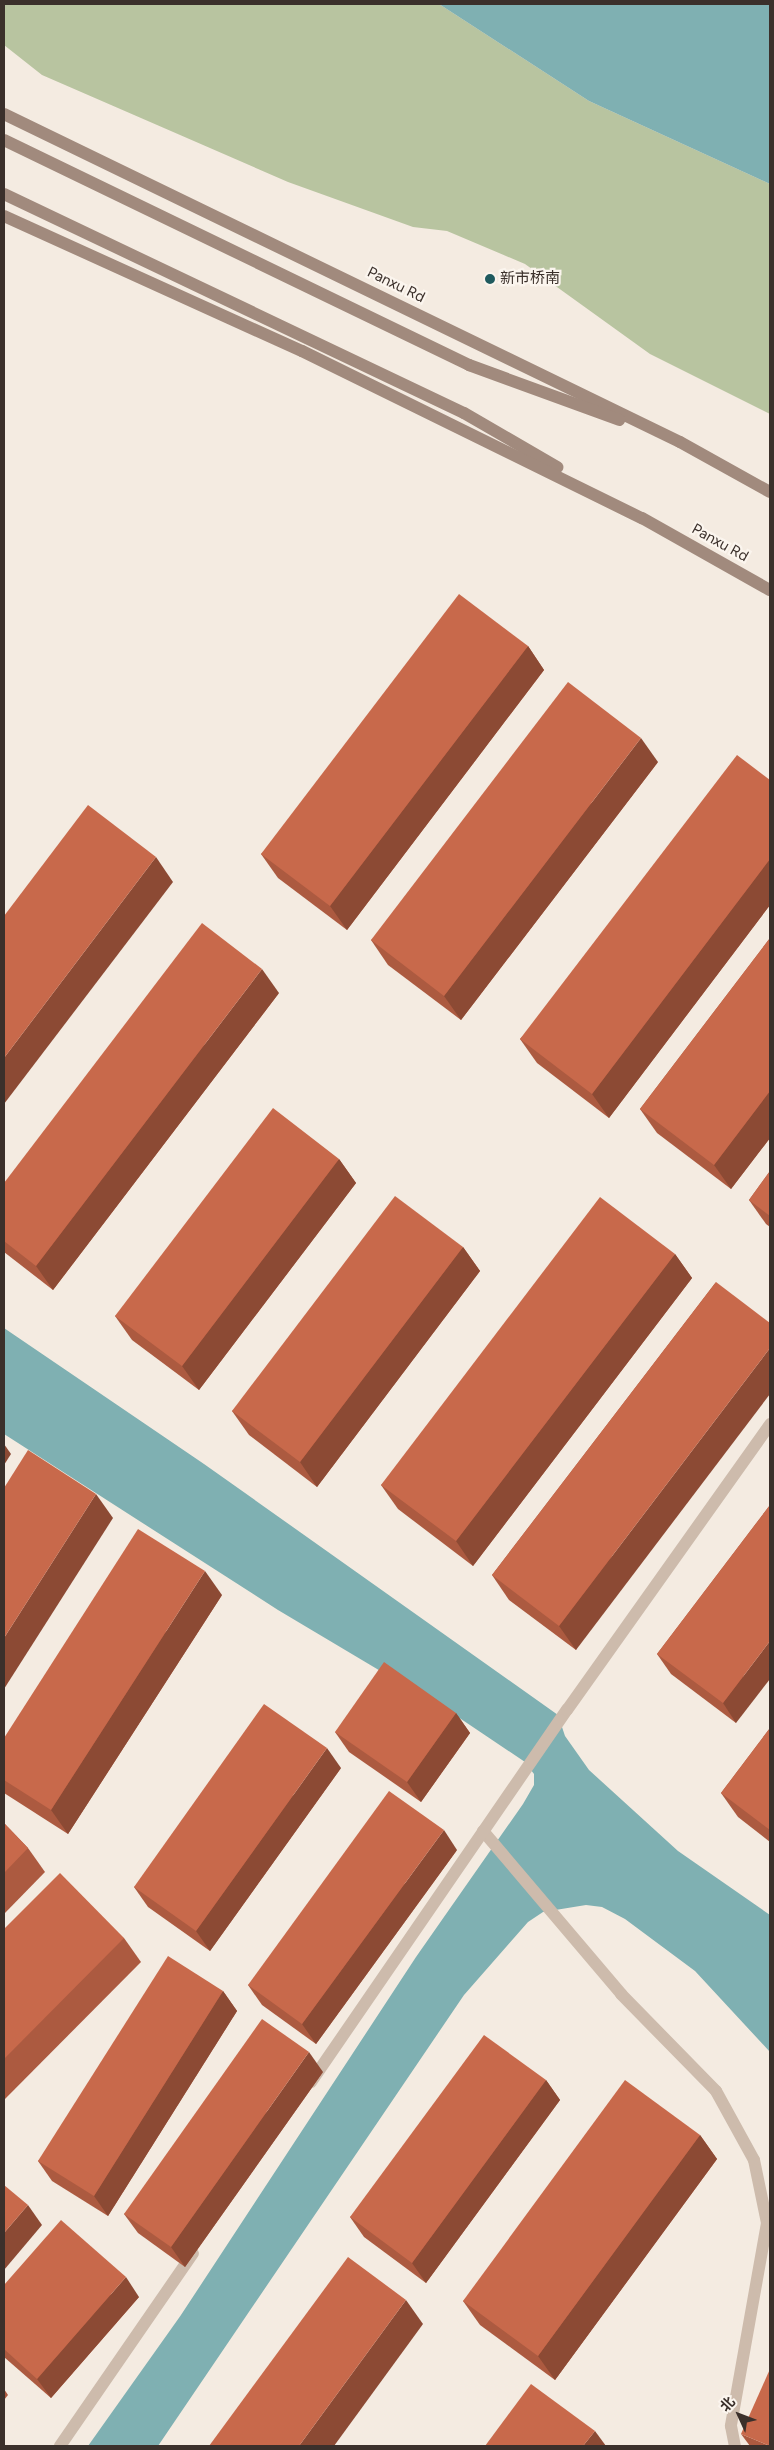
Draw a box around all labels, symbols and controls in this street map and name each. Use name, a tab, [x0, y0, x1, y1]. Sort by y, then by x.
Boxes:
street label: Panxu Rd	[364, 263, 428, 307]
place label: 新市桥南	[500, 270, 560, 288]
marker: 新市桥南	[484, 273, 496, 285]
street label: Panxu Rd	[689, 520, 751, 566]
north arrow	[714, 2390, 764, 2440]
text: 北	[717, 2394, 739, 2415]

